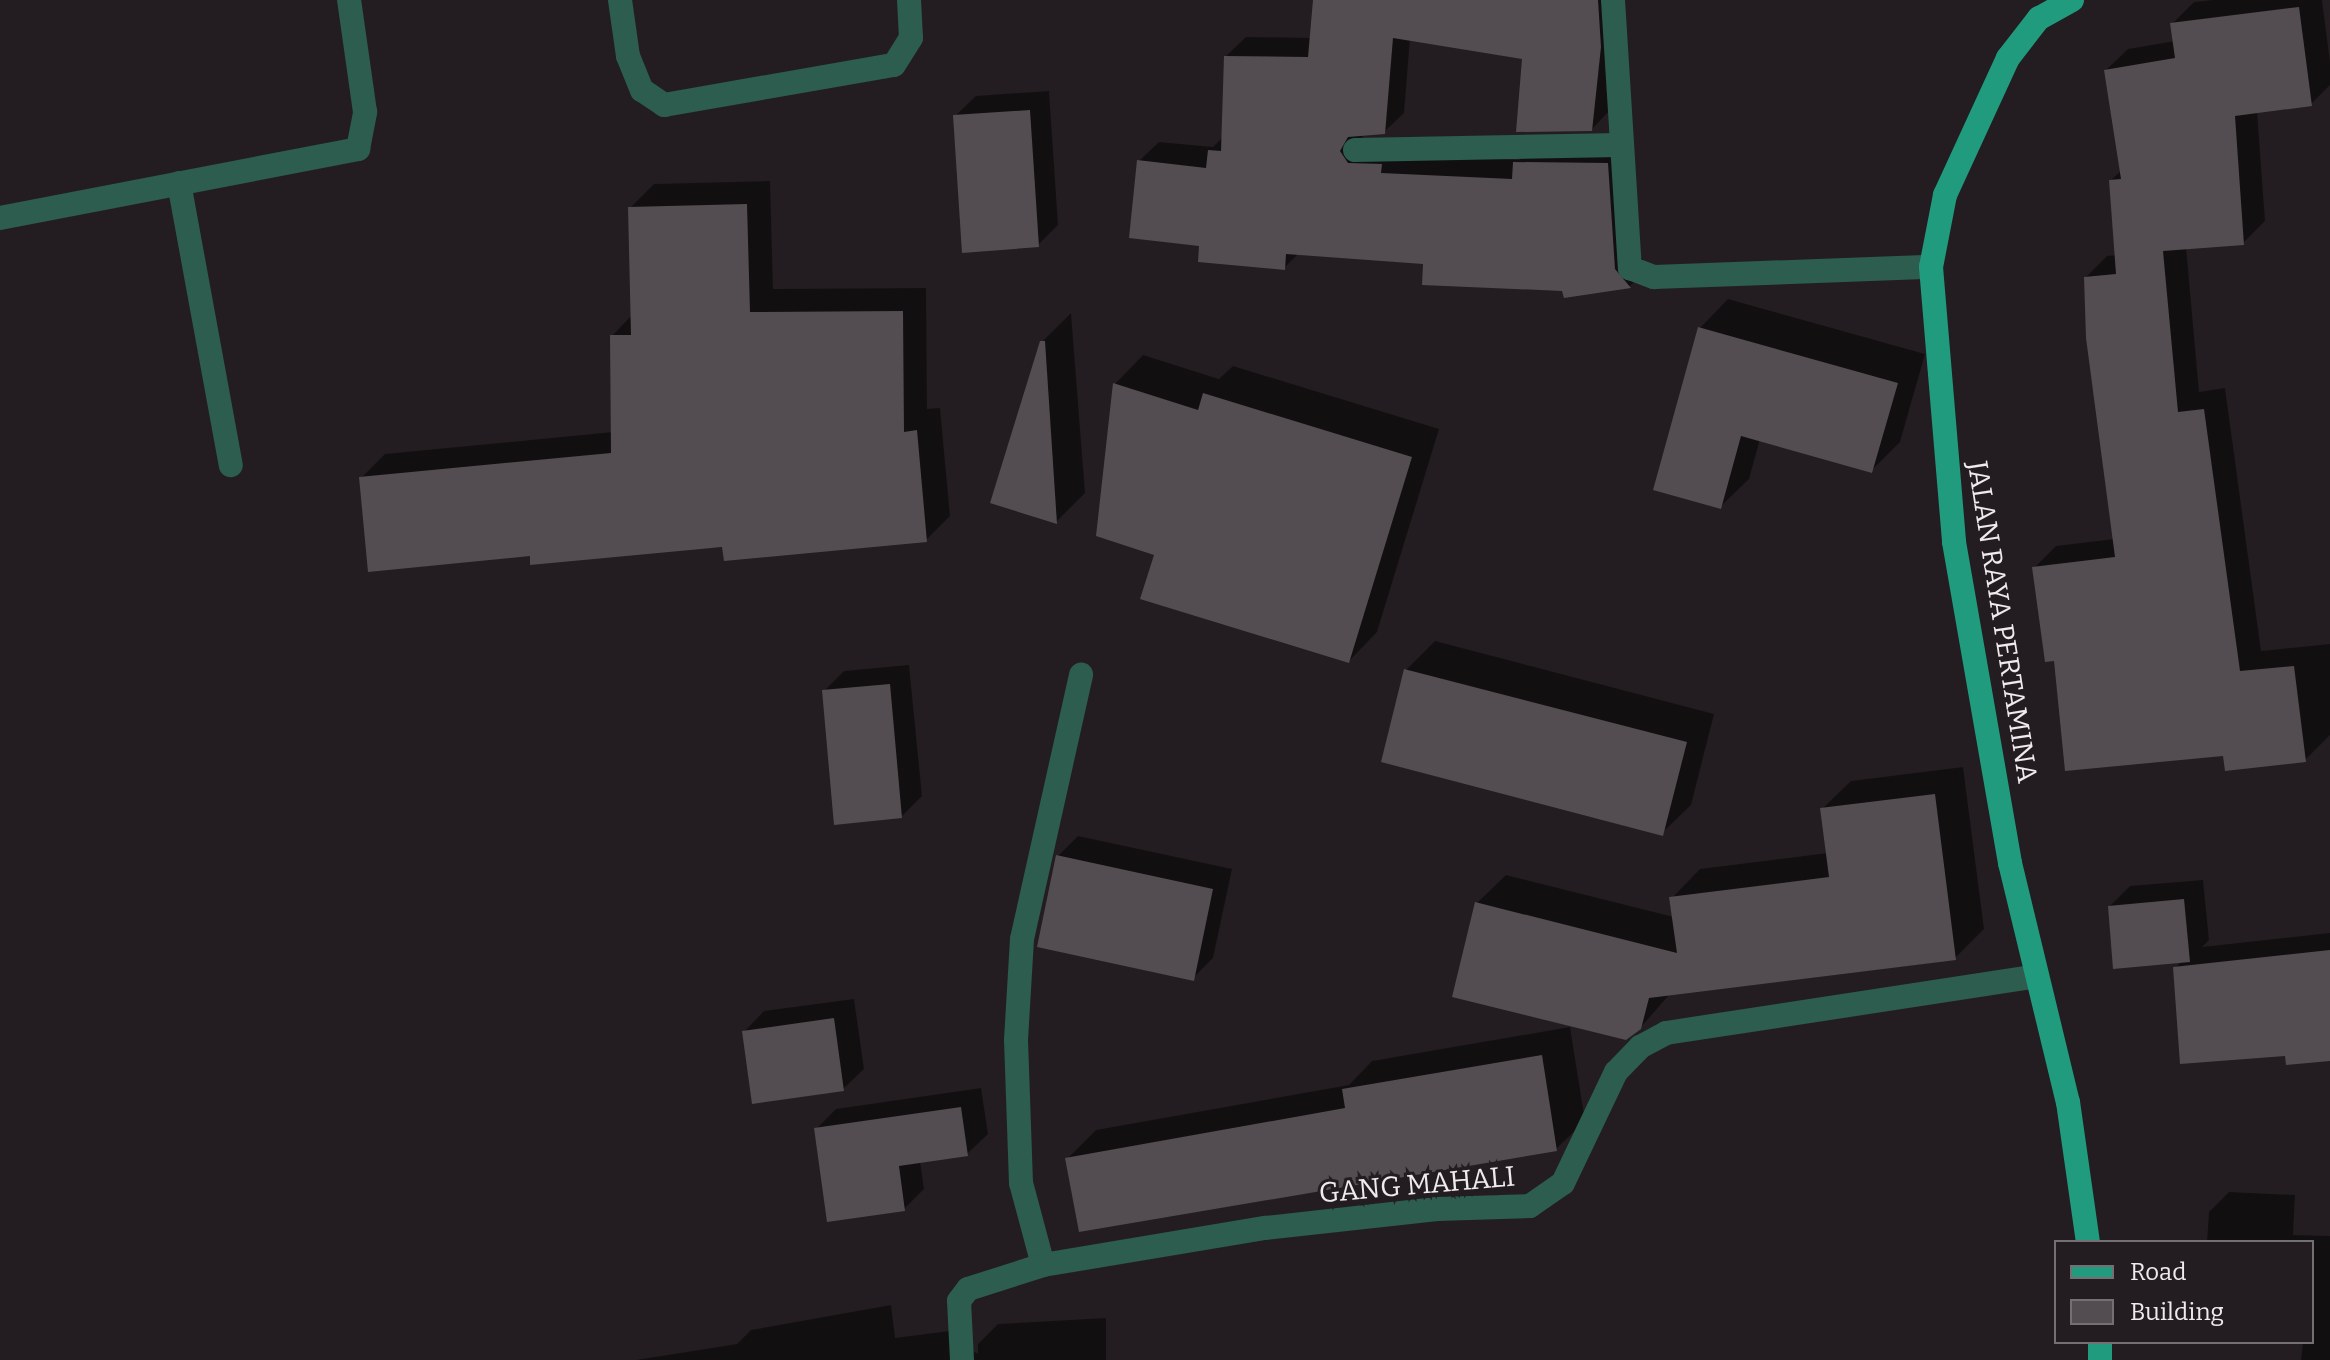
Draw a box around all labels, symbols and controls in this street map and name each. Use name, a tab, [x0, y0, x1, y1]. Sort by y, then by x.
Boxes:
street label: JALAN RAYA PERTAMINA	[1960, 459, 2044, 785]
street label: GANG MAHALI	[1318, 1160, 1516, 1210]
legend	[2054, 1240, 2314, 1344]
text: Road	[2130, 1258, 2186, 1286]
text: Building	[2130, 1298, 2224, 1326]

